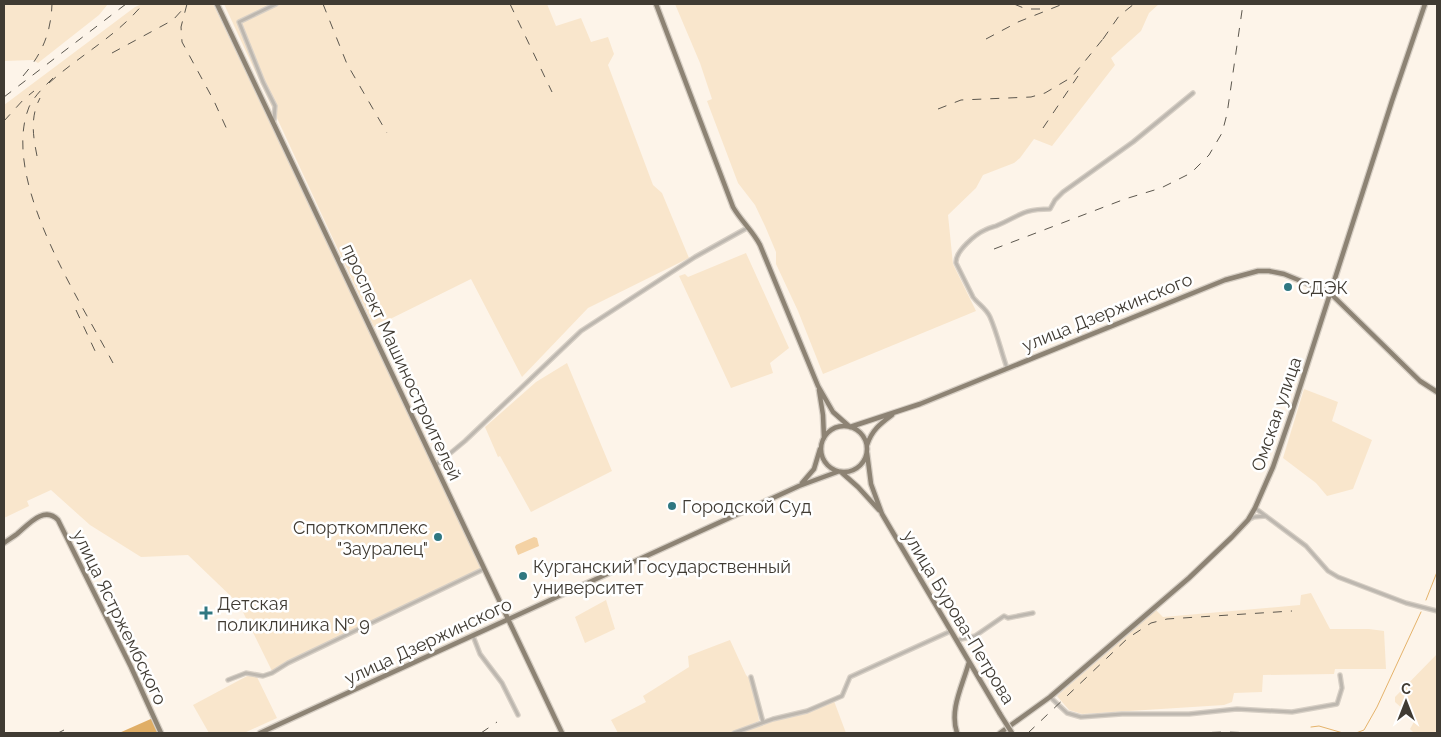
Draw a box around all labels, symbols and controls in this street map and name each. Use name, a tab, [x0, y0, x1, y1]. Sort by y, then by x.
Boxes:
street label: проспект Машиностроителей	[338, 240, 466, 484]
street label: улица Дзержинского	[1019, 268, 1195, 356]
place label: СДЭК	[1298, 277, 1348, 298]
marker: СДЭК	[1282, 281, 1294, 293]
street label: Омская улица	[1247, 354, 1305, 474]
place label: Городской Суд	[682, 496, 812, 517]
marker: Городской Суд	[666, 500, 678, 512]
place label: Спорткомплекс "Зауралец"	[293, 517, 428, 559]
street label: улица Ястржембского	[68, 526, 172, 708]
street label: улица Бурова-Петрова	[899, 526, 1019, 708]
marker: Спорткомплекс "Зауралец"	[432, 531, 444, 543]
place label: Курганский Государственный университет	[533, 556, 791, 598]
marker: Курганский Государственный университет	[517, 570, 529, 582]
place label: Детская поликлиника № 9	[217, 593, 370, 635]
street label: улица Дзержинского	[341, 593, 515, 689]
marker: Детская поликлиника № 9	[199, 606, 213, 620]
north arrow	[1381, 677, 1431, 727]
text: С	[1401, 681, 1411, 697]

